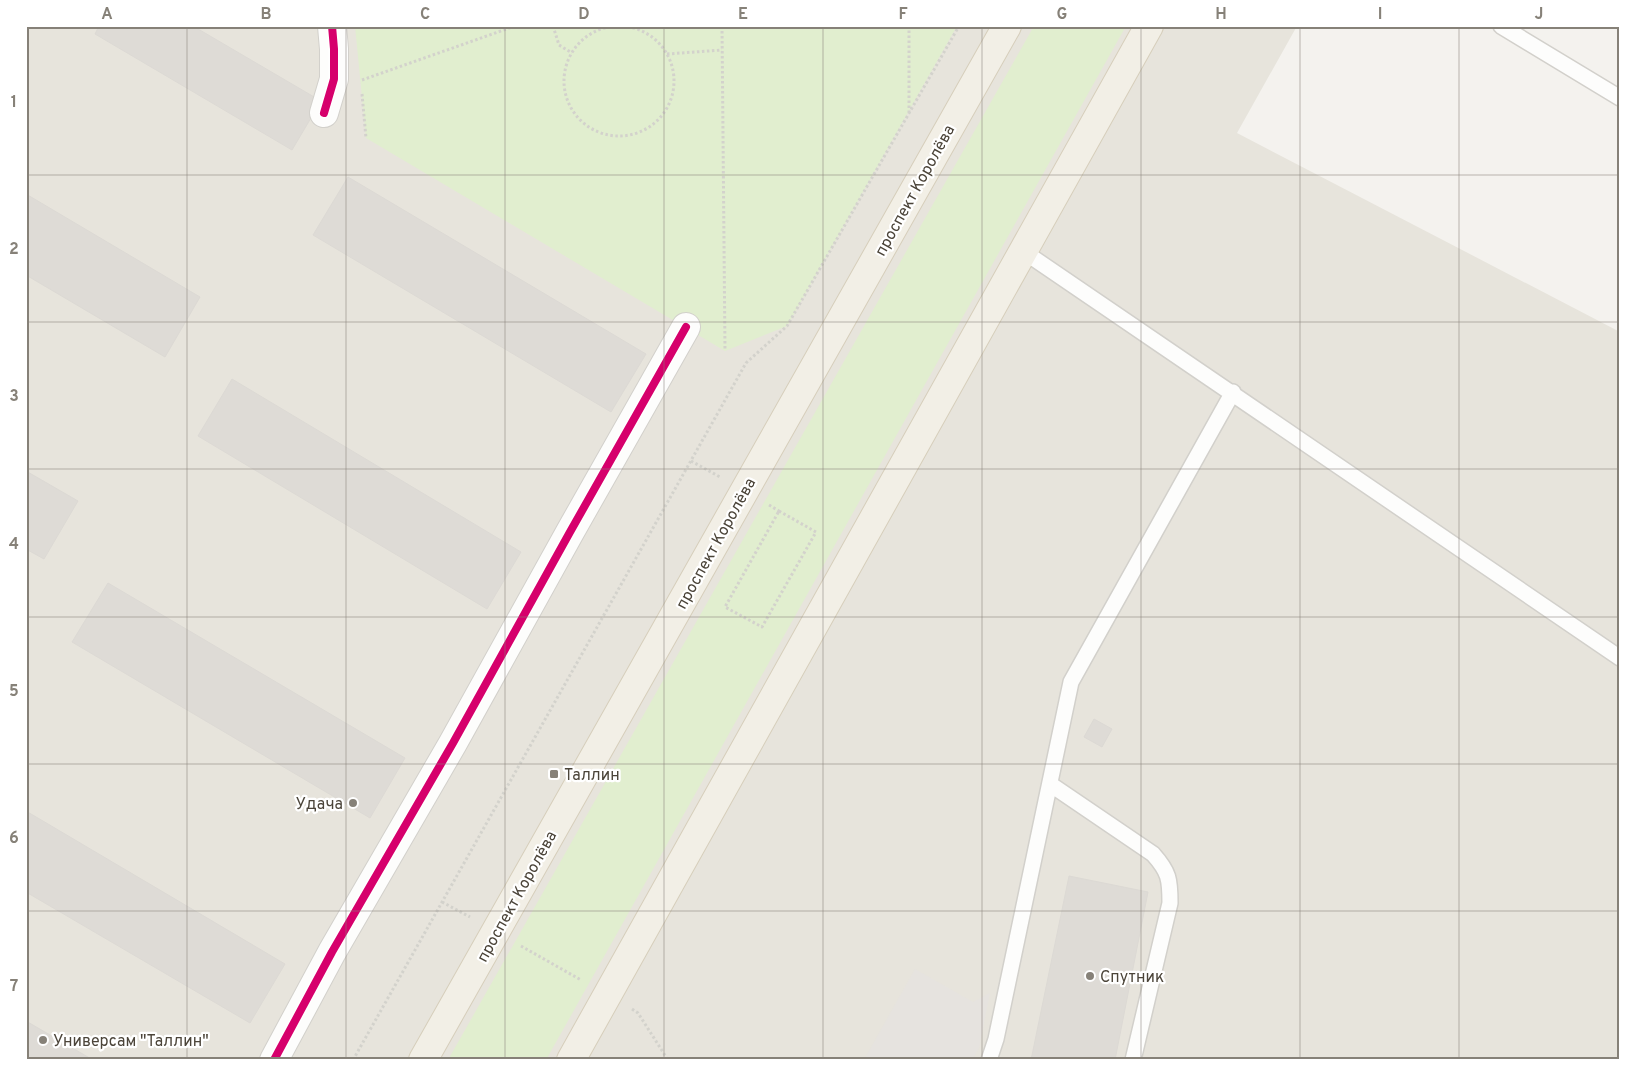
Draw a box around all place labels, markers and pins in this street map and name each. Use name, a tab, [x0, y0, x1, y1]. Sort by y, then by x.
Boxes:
place label: Таллин	[564, 766, 620, 786]
marker: Таллин	[548, 768, 560, 780]
place label: Удача	[296, 795, 343, 815]
marker: Удача	[347, 797, 359, 809]
place label: Спутник	[1100, 968, 1164, 988]
marker: Спутник	[1084, 970, 1096, 982]
place label: Универсам "Таллин"	[53, 1032, 209, 1052]
marker: Универсам "Таллин"	[37, 1034, 49, 1046]

